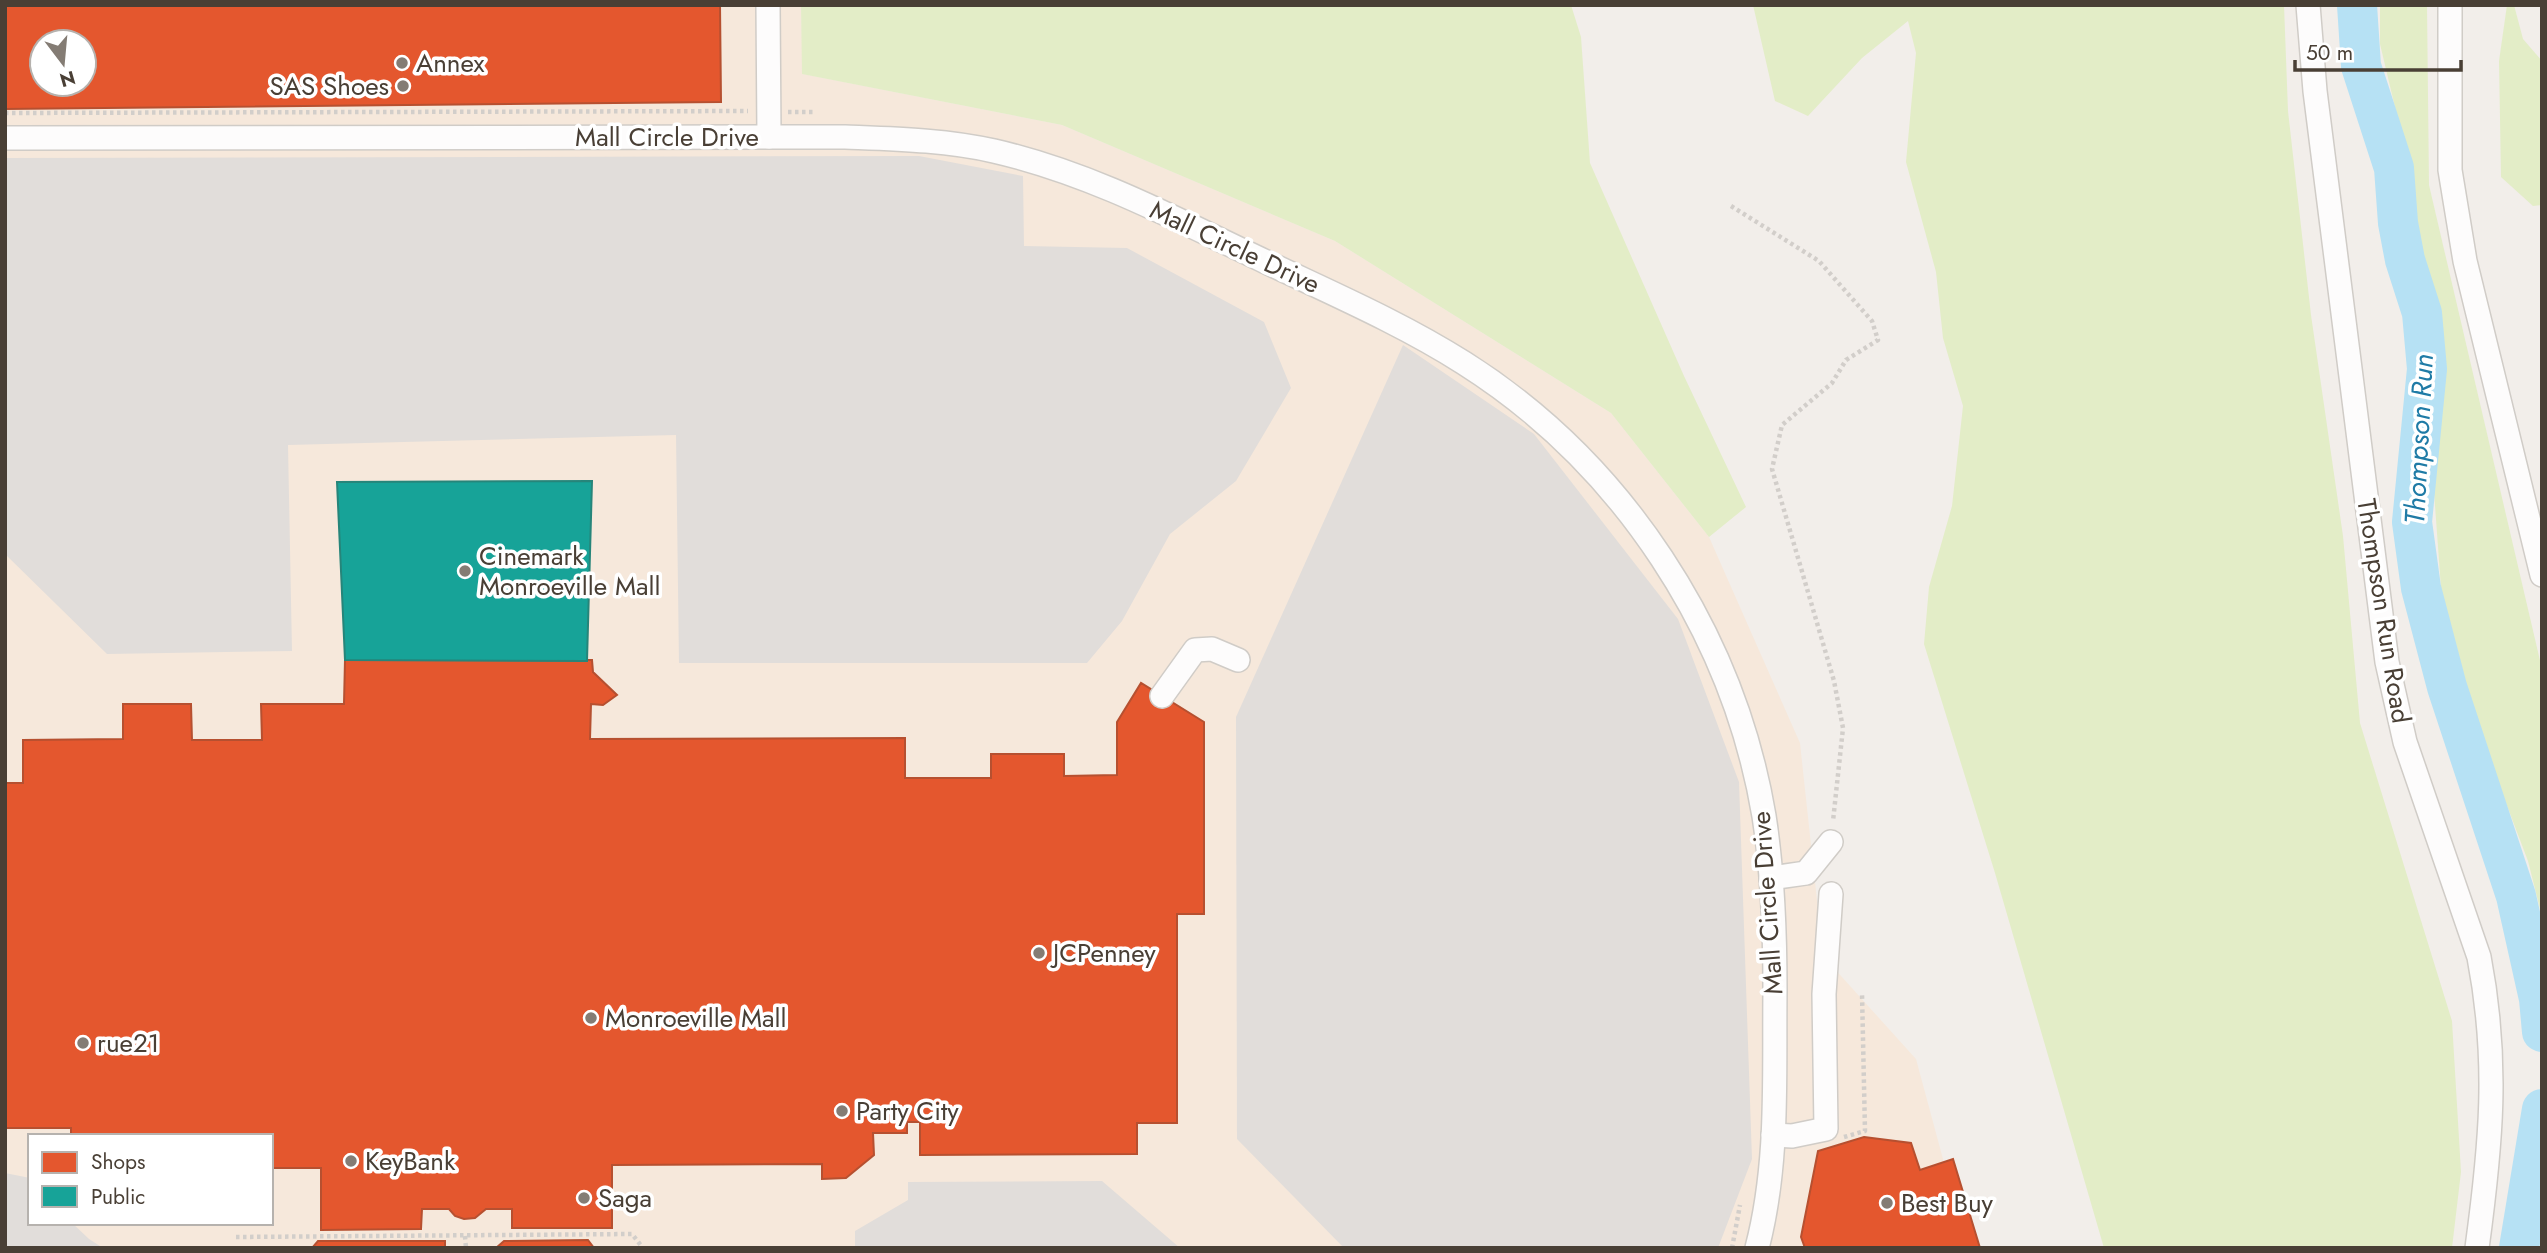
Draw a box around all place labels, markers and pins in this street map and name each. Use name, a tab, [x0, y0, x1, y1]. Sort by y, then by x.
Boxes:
place label: Annex	[416, 44, 484, 82]
marker: Annex	[394, 55, 410, 71]
place label: SAS Shoes	[270, 67, 389, 105]
marker: SAS Shoes	[395, 78, 411, 94]
place label: Cinemark Monroeville Mall	[479, 537, 661, 605]
marker: Cinemark Monroeville Mall	[457, 563, 473, 579]
place label: JCPenney	[1050, 934, 1156, 972]
marker: JCPenney	[1031, 945, 1047, 961]
place label: Monroeville Mall	[605, 999, 787, 1037]
marker: Monroeville Mall	[583, 1010, 599, 1026]
place label: rue21	[97, 1024, 159, 1062]
marker: rue21	[75, 1035, 91, 1051]
place label: Party City	[856, 1092, 959, 1130]
marker: Party City	[834, 1103, 850, 1119]
place label: KeyBank	[365, 1142, 456, 1180]
marker: KeyBank	[343, 1153, 359, 1169]
place label: Saga	[598, 1179, 652, 1217]
place label: Best Buy	[1901, 1184, 1994, 1222]
marker: Saga	[576, 1190, 592, 1206]
marker: Best Buy	[1879, 1195, 1895, 1211]

